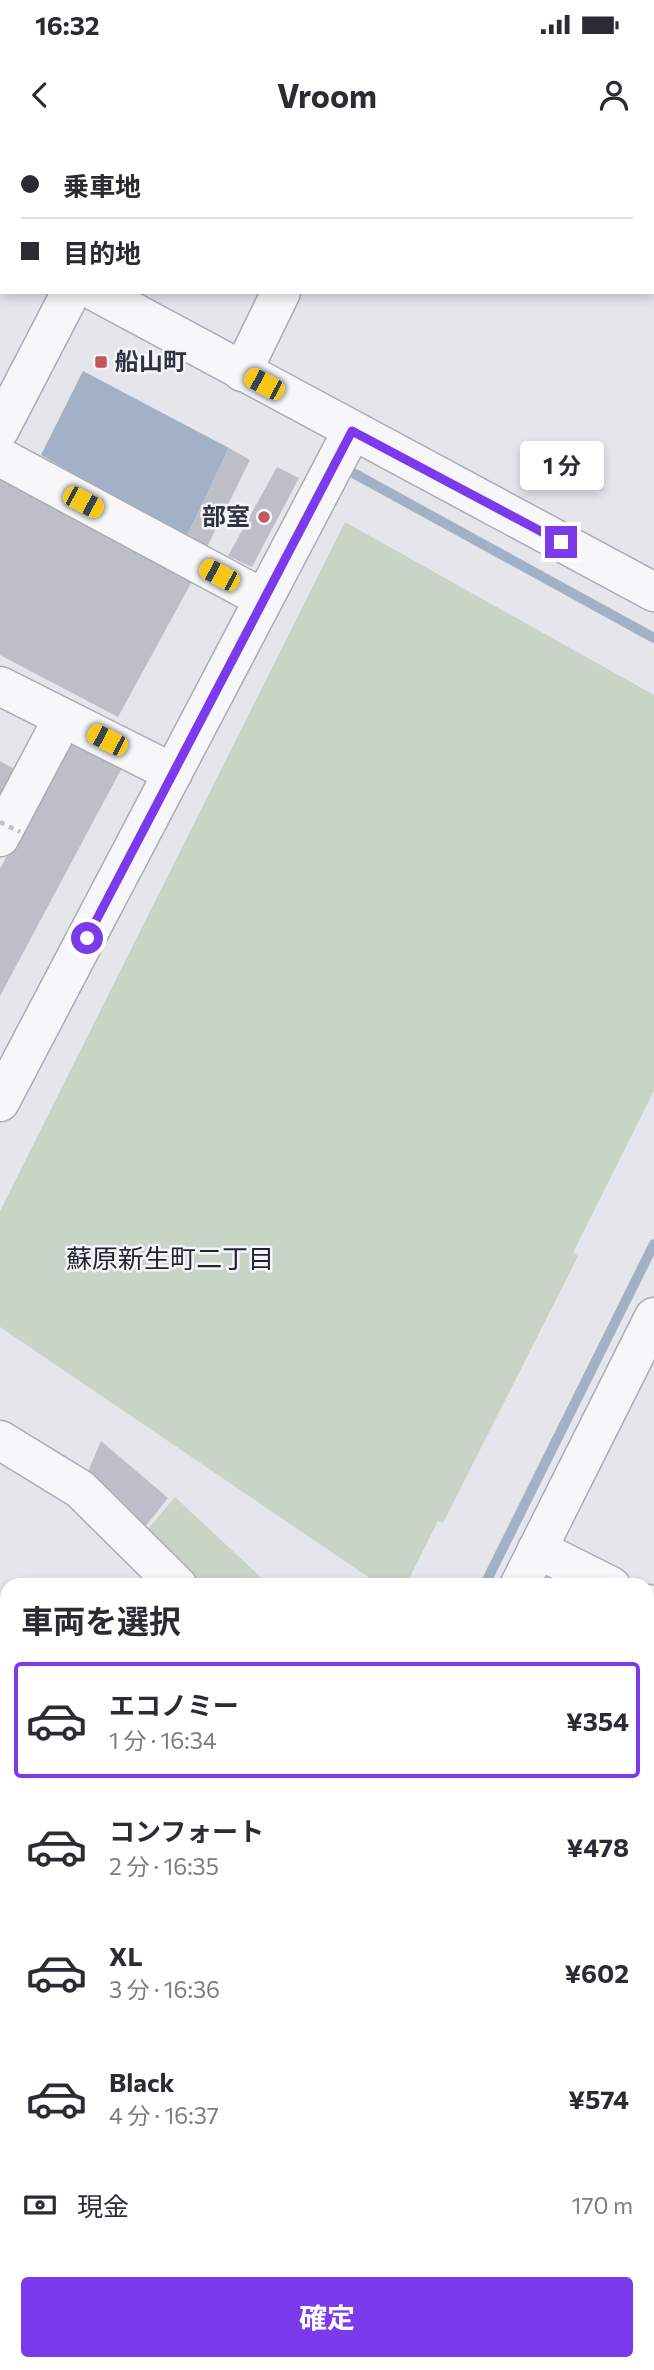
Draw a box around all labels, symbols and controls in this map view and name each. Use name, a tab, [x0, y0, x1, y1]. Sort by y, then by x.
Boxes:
text: 16:32	[35, 9, 99, 40]
text: Vroom	[277, 75, 377, 115]
icon: back	[21, 76, 59, 114]
icon: person	[595, 76, 633, 114]
text: 乗車地	[63, 170, 141, 201]
text: 目的地	[63, 237, 141, 268]
place label: 船山町	[115, 346, 187, 375]
marker: 船山町	[93, 354, 109, 370]
car	[241, 365, 288, 403]
callout: 1 分	[519, 440, 603, 490]
text: 1 分	[543, 451, 581, 479]
car	[60, 483, 107, 521]
place label: 部室	[202, 501, 250, 530]
marker: 部室	[256, 509, 272, 525]
route end	[545, 526, 577, 558]
car	[196, 556, 243, 594]
car	[84, 721, 131, 759]
route start	[71, 922, 103, 954]
district label: 蘇原新生町二丁目	[66, 1242, 274, 1273]
text: 車両を選択	[21, 1600, 181, 1640]
icon: car	[25, 1689, 88, 1752]
text: エコノミー	[109, 1689, 239, 1720]
text: ¥354	[566, 1705, 629, 1736]
text: 1 分 · 16:34	[109, 1726, 217, 1754]
icon: car	[25, 1815, 88, 1878]
text: コンフォート	[109, 1815, 264, 1846]
text: ¥478	[566, 1831, 629, 1862]
text: 2 分 · 16:35	[109, 1852, 219, 1880]
text: XL	[109, 1940, 143, 1971]
icon: car	[25, 1941, 88, 2004]
text: ¥602	[564, 1957, 629, 1988]
text: 3 分 · 16:36	[109, 1975, 220, 2003]
text: Black	[109, 2066, 175, 2097]
icon: car	[25, 2067, 88, 2130]
text: ¥574	[568, 2083, 629, 2114]
text: 4 分 · 16:37	[109, 2101, 219, 2129]
icon: cash	[21, 2186, 59, 2224]
text: 現金	[77, 2190, 129, 2221]
text: 170 m	[572, 2191, 633, 2219]
button: 確定	[21, 2277, 633, 2357]

